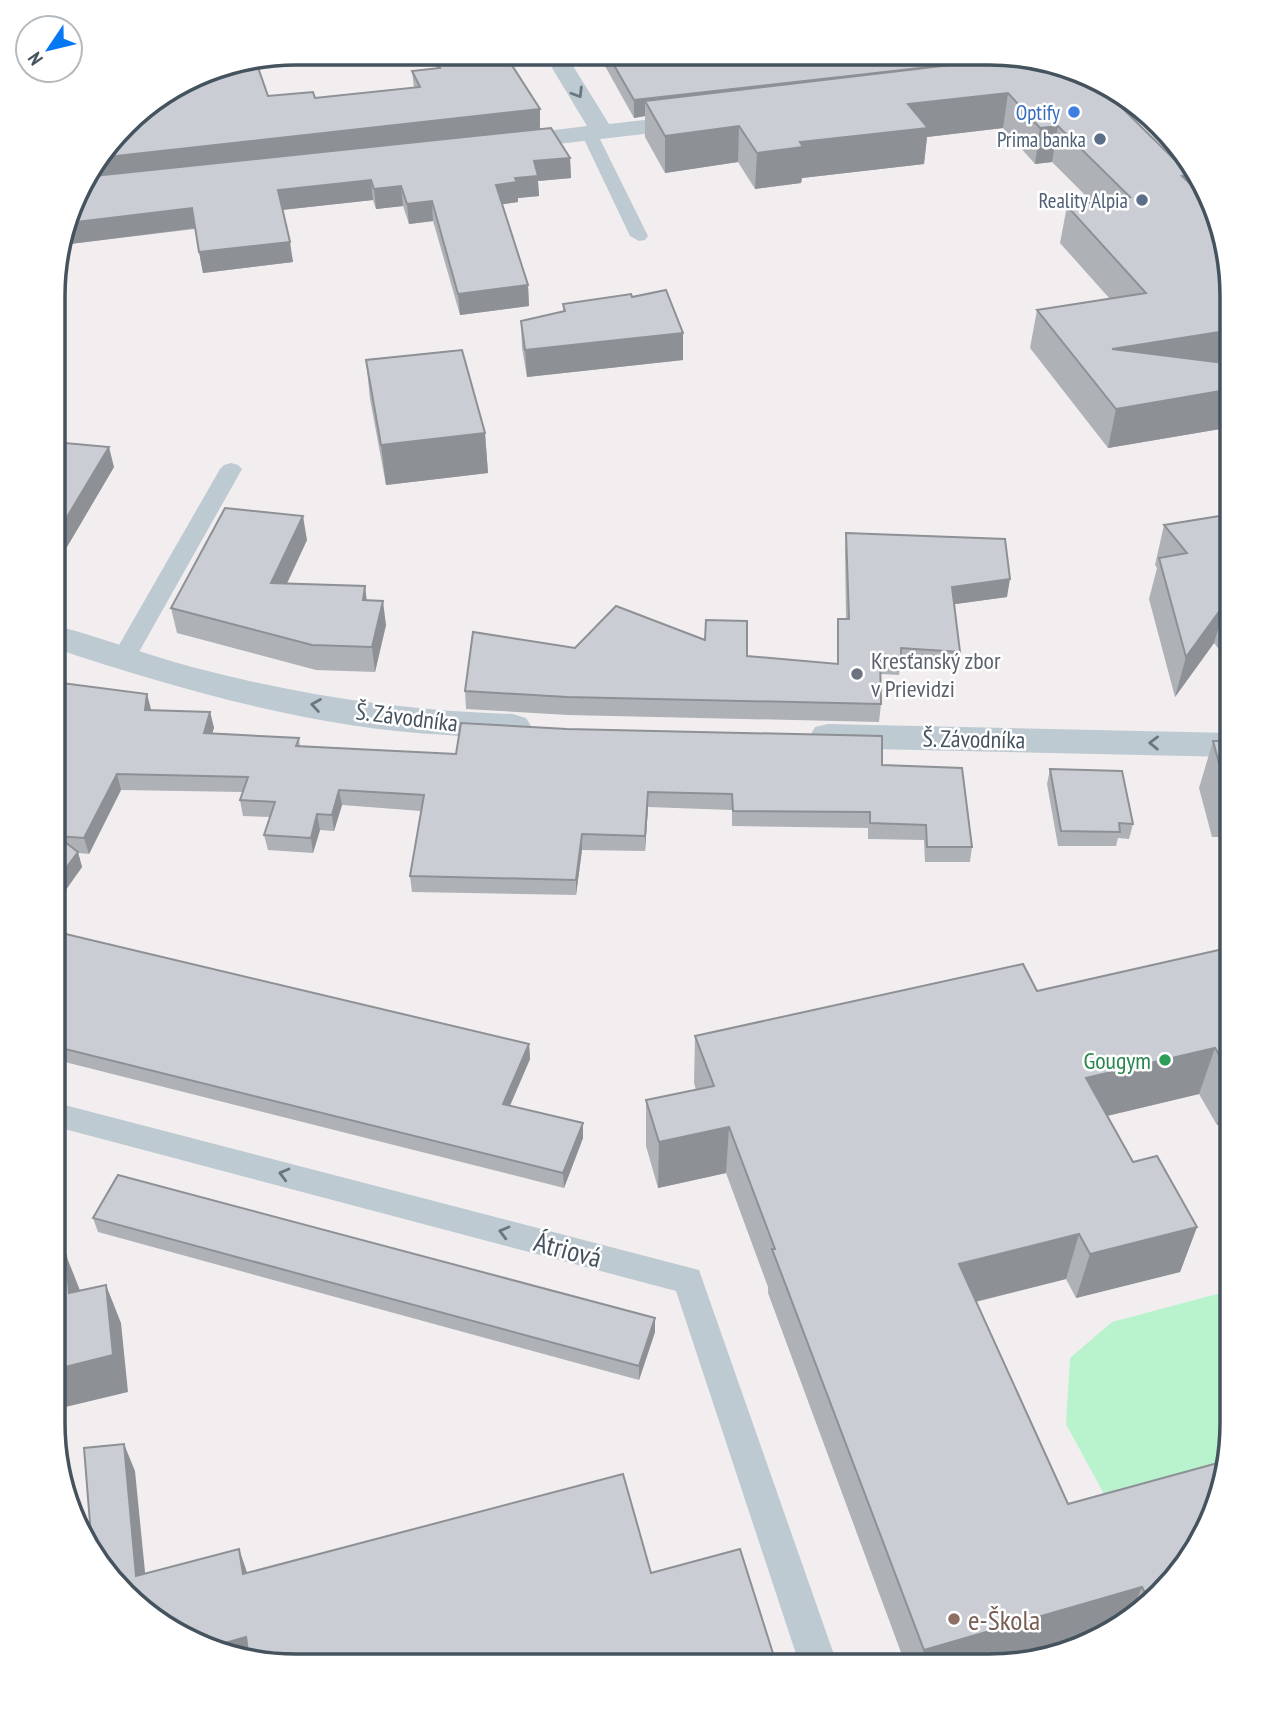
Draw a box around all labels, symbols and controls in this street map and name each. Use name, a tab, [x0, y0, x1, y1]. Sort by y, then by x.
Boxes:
north arrow	[14, 14, 84, 84]
text: N	[22, 48, 48, 70]
one-way arrow	[569, 85, 582, 98]
place label: Optify	[1016, 99, 1060, 126]
marker: Optify	[1066, 104, 1082, 120]
place label: Prima banka	[997, 126, 1086, 153]
marker: Prima banka	[1092, 131, 1108, 147]
place label: Reality Alpia	[1038, 187, 1128, 214]
marker: Reality Alpia	[1134, 192, 1150, 208]
place label: Kresťanský zbor v Prievidzi	[871, 645, 1001, 704]
marker: Kresťanský zbor v Prievidzi	[849, 666, 865, 682]
street label: Š. Závodníka	[354, 695, 460, 739]
one-way arrow	[310, 698, 322, 713]
street label: Š. Závodníka	[922, 723, 1026, 755]
one-way arrow	[1148, 735, 1159, 751]
place label: Gougym	[1083, 1045, 1151, 1076]
marker: Gougym	[1157, 1052, 1173, 1068]
one-way arrow	[278, 1168, 290, 1182]
street label: Átriová	[530, 1222, 606, 1276]
one-way arrow	[498, 1226, 510, 1240]
place label: e-Škola	[968, 1601, 1040, 1638]
marker: e-Škola	[946, 1611, 962, 1627]

